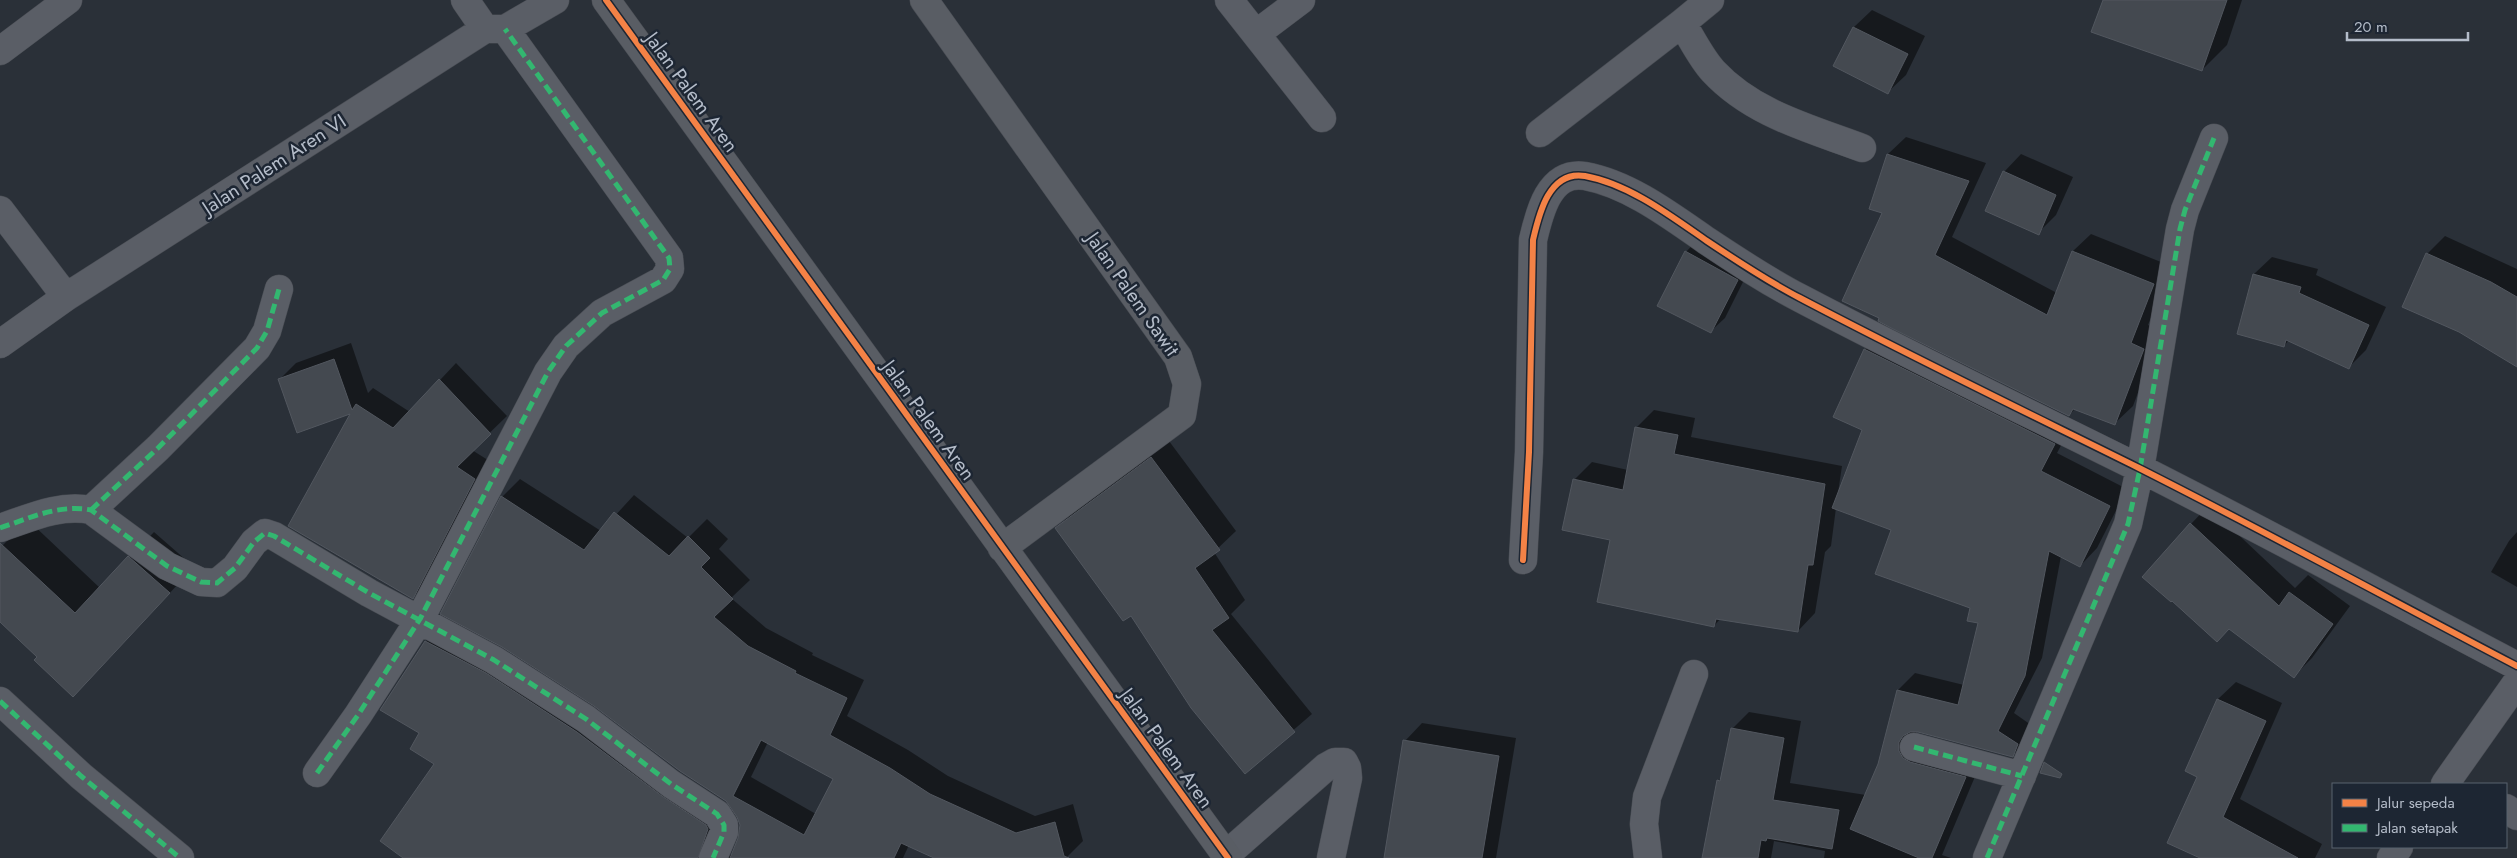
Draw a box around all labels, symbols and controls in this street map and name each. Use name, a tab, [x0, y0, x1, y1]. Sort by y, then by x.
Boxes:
scale bar	[2347, 10, 2468, 42]
text: 20 m	[2354, 16, 2388, 38]
street label: Jalan Palem Aren	[636, 24, 745, 158]
street label: Jalan Palem Aren VI	[194, 107, 352, 223]
street label: Jalan Palem Sawit	[1077, 224, 1186, 362]
street label: Jalan Palem Aren	[873, 352, 982, 486]
street label: Jalan Palem Aren	[1111, 680, 1220, 814]
legend	[2332, 783, 2507, 848]
text: Jalur sepeda	[2375, 792, 2455, 814]
text: Jalan setapak	[2375, 817, 2458, 839]

